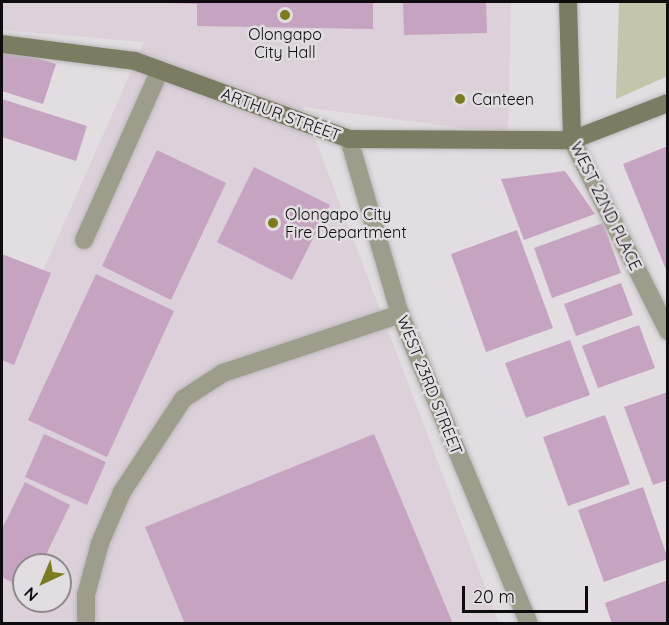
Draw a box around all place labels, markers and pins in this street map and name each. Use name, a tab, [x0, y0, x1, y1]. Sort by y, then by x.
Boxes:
marker: Olongapo City Hall	[278, 8, 292, 22]
place label: Olongapo City Hall	[248, 24, 322, 62]
place label: Canteen	[472, 89, 534, 109]
marker: Canteen	[453, 92, 467, 106]
place label: Olongapo City Fire Department	[285, 204, 407, 242]
marker: Olongapo City Fire Department	[266, 216, 280, 230]

